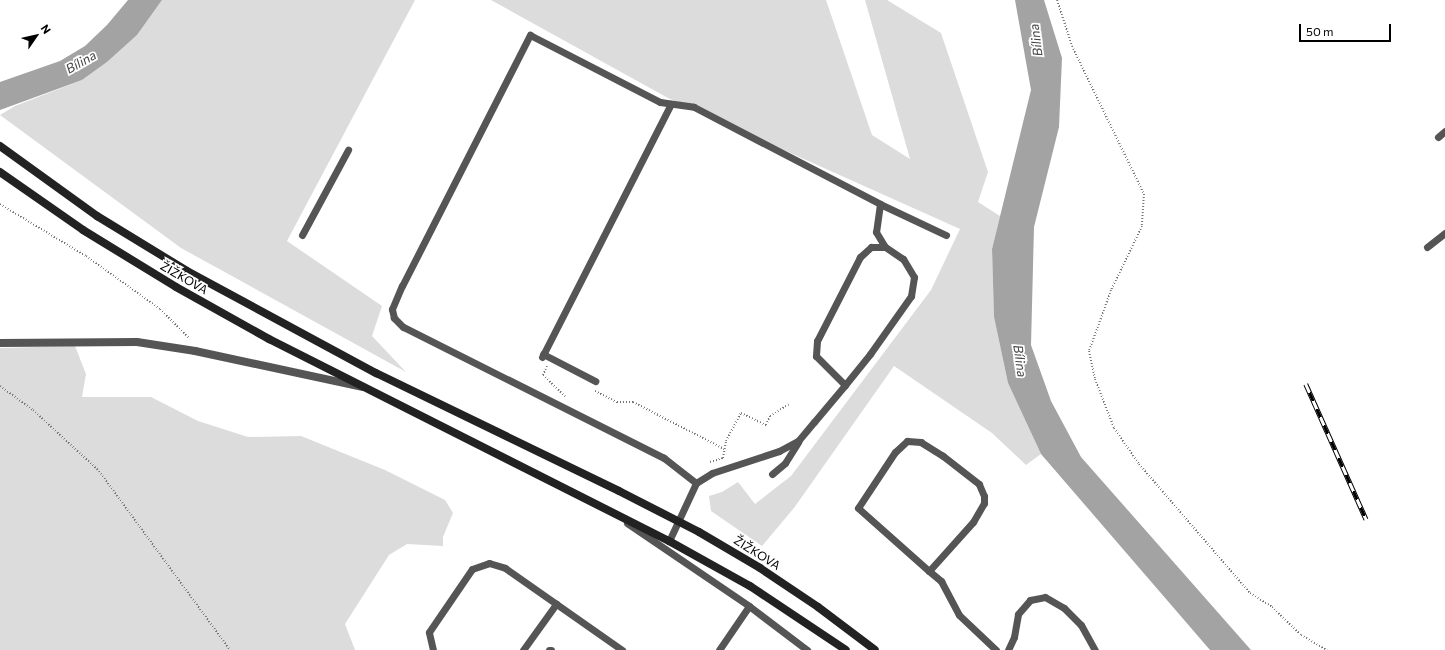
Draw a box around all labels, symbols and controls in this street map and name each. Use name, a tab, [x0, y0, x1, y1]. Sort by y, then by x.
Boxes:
north arrow	[16, 16, 56, 56]
scale bar	[1301, 16, 1393, 42]
text: N	[39, 22, 54, 36]
water label: Bílina	[1026, 23, 1046, 57]
text: 50 m	[1306, 24, 1334, 38]
water label: Bílina	[63, 47, 99, 77]
street label: ŽIŽKOVA	[158, 259, 210, 297]
water label: Bílina	[1010, 344, 1030, 378]
street label: ŽIŽKOVA	[731, 533, 783, 573]

